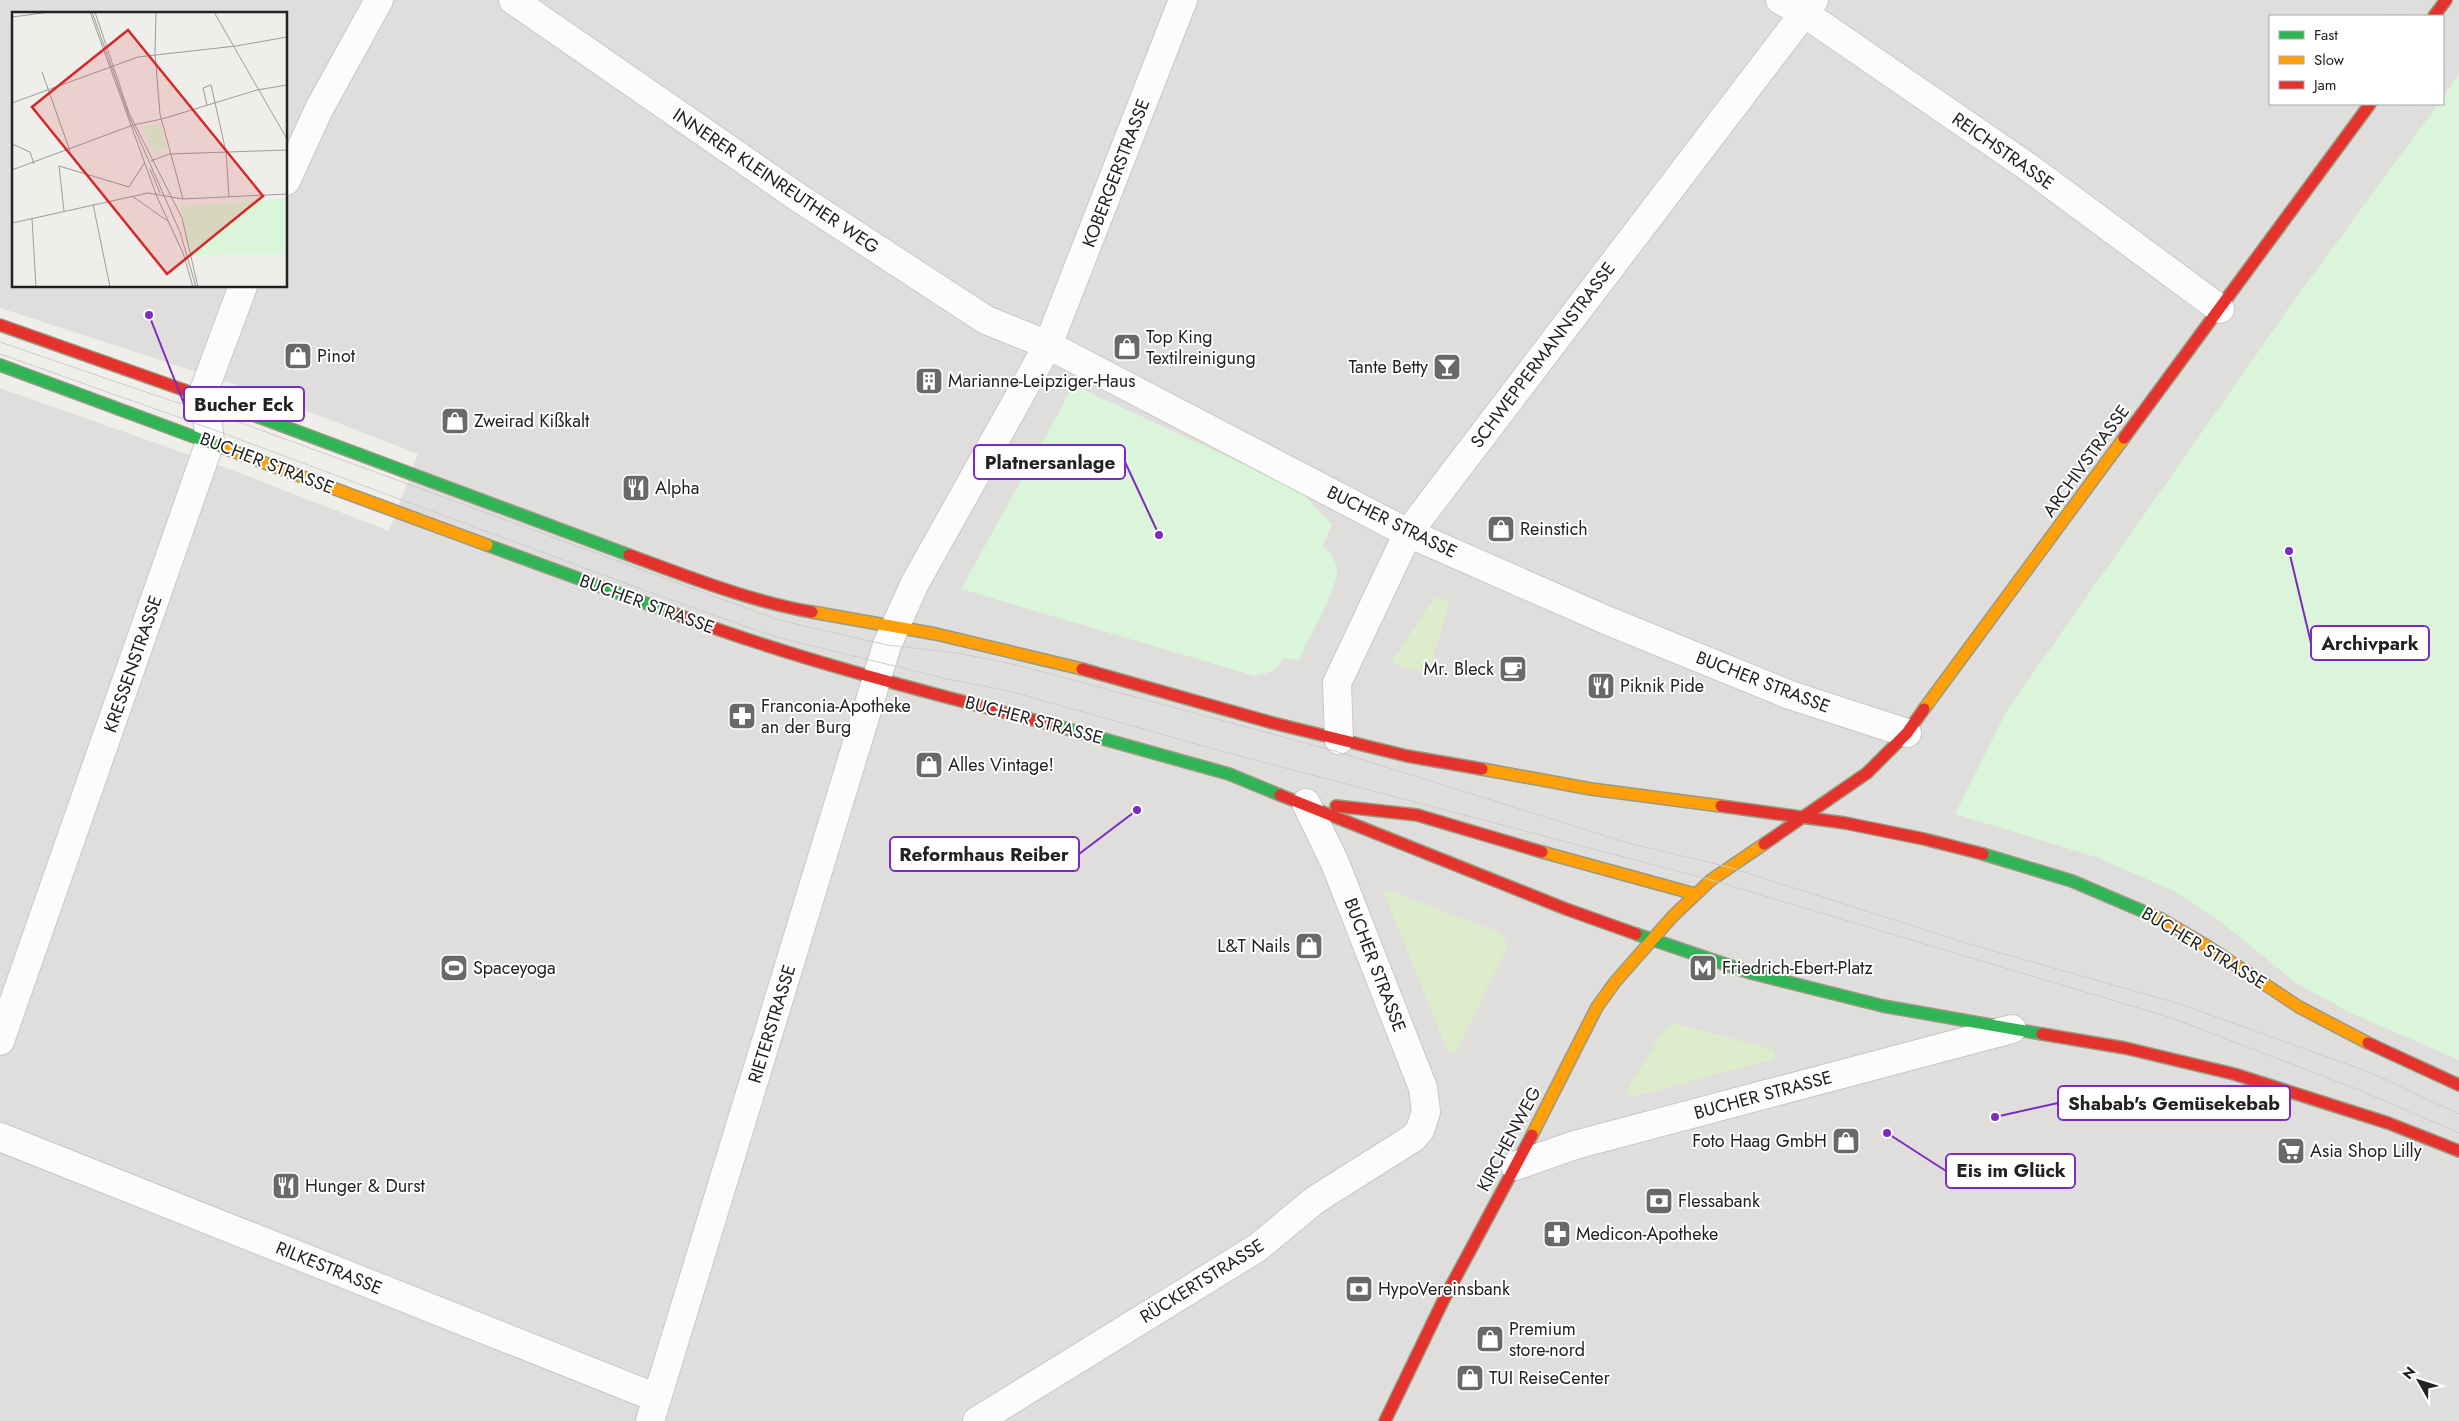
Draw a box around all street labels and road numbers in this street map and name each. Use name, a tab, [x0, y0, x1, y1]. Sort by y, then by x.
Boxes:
street label: KOBERGERSTRASSE	[1076, 95, 1156, 251]
street label: INNERER KLEINREUTHER WEG	[668, 102, 884, 260]
street label: REICHSTRASSE	[1947, 106, 2059, 196]
street label: SCHWEPPERMANNSTRASSE	[1464, 257, 1622, 453]
street label: ARCHIVSTRASSE	[2036, 399, 2136, 523]
street label: BUCHER STRASSE	[196, 425, 338, 501]
street label: BUCHER STRASSE	[1323, 479, 1461, 565]
street label: BUCHER STRASSE	[576, 568, 718, 640]
street label: KRESSENSTRASSE	[97, 592, 169, 736]
street label: BUCHER STRASSE	[1692, 644, 1834, 720]
street label: BUCHER STRASSE	[962, 689, 1106, 751]
street label: BUCHER STRASSE	[1337, 894, 1413, 1036]
street label: BUCHER STRASSE	[2137, 900, 2271, 996]
street label: RIETERSTRASSE	[742, 962, 802, 1086]
street label: BUCHER STRASSE	[1691, 1064, 1835, 1126]
street label: KIRCHENWEG	[1470, 1082, 1548, 1196]
street label: RÜCKERTSTRASSE	[1135, 1232, 1269, 1330]
street label: RILKESTRASSE	[272, 1235, 386, 1301]

